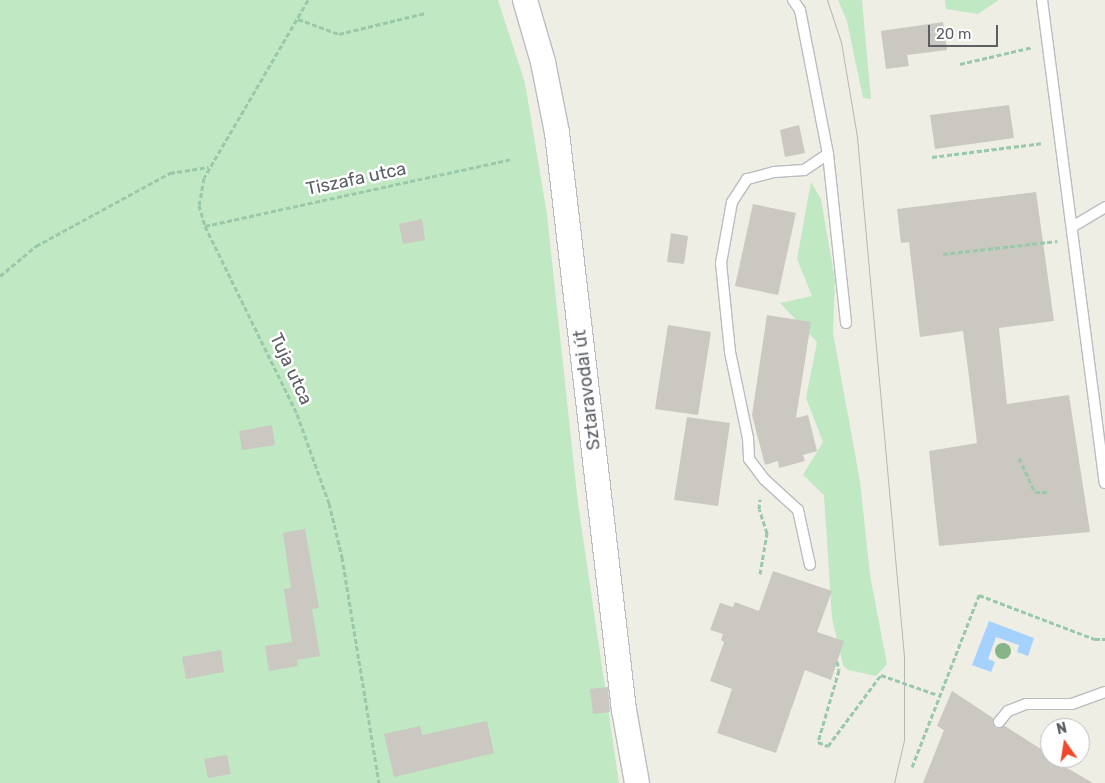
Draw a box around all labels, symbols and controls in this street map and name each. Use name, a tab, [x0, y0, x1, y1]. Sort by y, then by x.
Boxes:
scale bar	[930, 15, 1000, 47]
text: 20 m	[936, 25, 971, 43]
street label: Tiszafa utca	[304, 158, 408, 200]
street label: Sztaravodai út	[569, 329, 605, 451]
street label: Tuja utca	[265, 330, 317, 408]
north arrow	[1040, 718, 1090, 768]
text: N	[1055, 719, 1069, 738]

